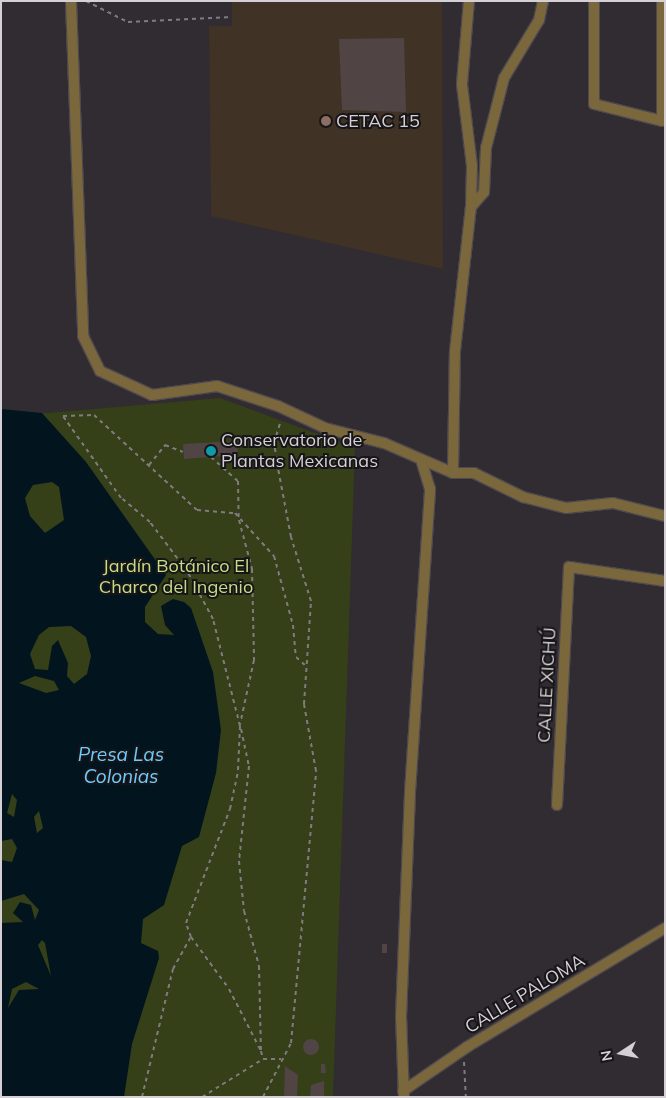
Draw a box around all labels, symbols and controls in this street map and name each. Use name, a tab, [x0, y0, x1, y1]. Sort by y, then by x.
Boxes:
place label: CETAC 15	[336, 110, 420, 132]
marker: CETAC 15	[320, 115, 332, 127]
place label: Conservatorio de Plantas Mexicanas	[221, 430, 378, 472]
marker: Conservatorio de Plantas Mexicanas	[205, 445, 217, 457]
park label: Jardín Botánico El Charco del Ingenio	[99, 556, 253, 598]
street label: CALLE XICHÚ	[533, 627, 561, 743]
water label: Presa Las Colonias	[78, 744, 164, 788]
street label: CALLE PALOMA	[461, 950, 589, 1038]
north arrow	[596, 1028, 646, 1078]
text: N	[596, 1049, 616, 1063]

